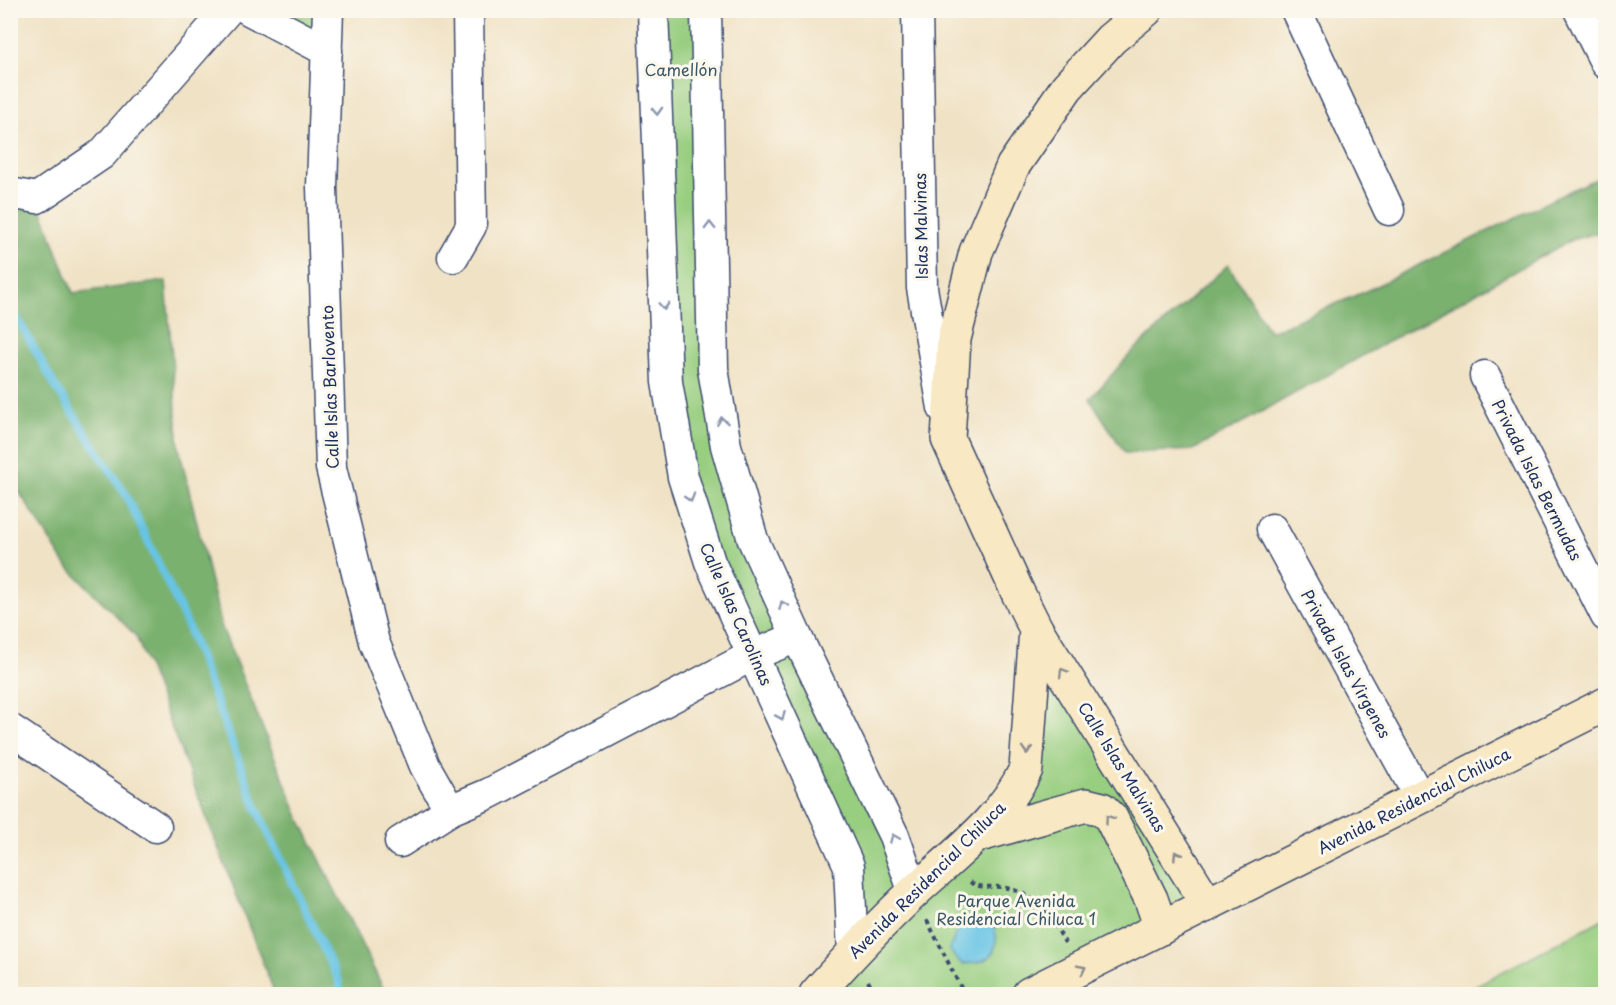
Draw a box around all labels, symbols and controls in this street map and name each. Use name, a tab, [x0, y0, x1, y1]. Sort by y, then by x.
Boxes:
park label: Camellón	[645, 57, 717, 81]
one-way arrow	[651, 106, 663, 115]
street label: Islas Malvinas	[907, 173, 933, 280]
one-way arrow	[704, 222, 717, 231]
one-way arrow	[658, 301, 670, 310]
street label: Calle Islas Barlovento	[314, 305, 344, 469]
street label: Privada Islas Bermudas	[1487, 395, 1589, 564]
one-way arrow	[716, 416, 728, 425]
one-way arrow	[683, 492, 695, 503]
street label: Calle Islas Carolinas	[695, 538, 779, 689]
street label: Privada Islas Virgenes	[1296, 585, 1398, 742]
one-way arrow	[778, 600, 790, 611]
one-way arrow	[1059, 667, 1070, 678]
street label: Calle Islas Malvinas	[1073, 697, 1173, 836]
one-way arrow	[774, 710, 786, 721]
street label: Avenida Residencial Chiluca	[1313, 741, 1514, 859]
one-way arrow	[1021, 746, 1034, 755]
street label: Avenida Residencial Chiluca	[842, 795, 1010, 963]
one-way arrow	[1106, 814, 1117, 825]
one-way arrow	[889, 833, 901, 844]
one-way arrow	[1172, 851, 1184, 861]
park label: Parque Avenida Residencial Chiluca 1	[936, 888, 1096, 930]
one-way arrow	[1075, 964, 1086, 976]

